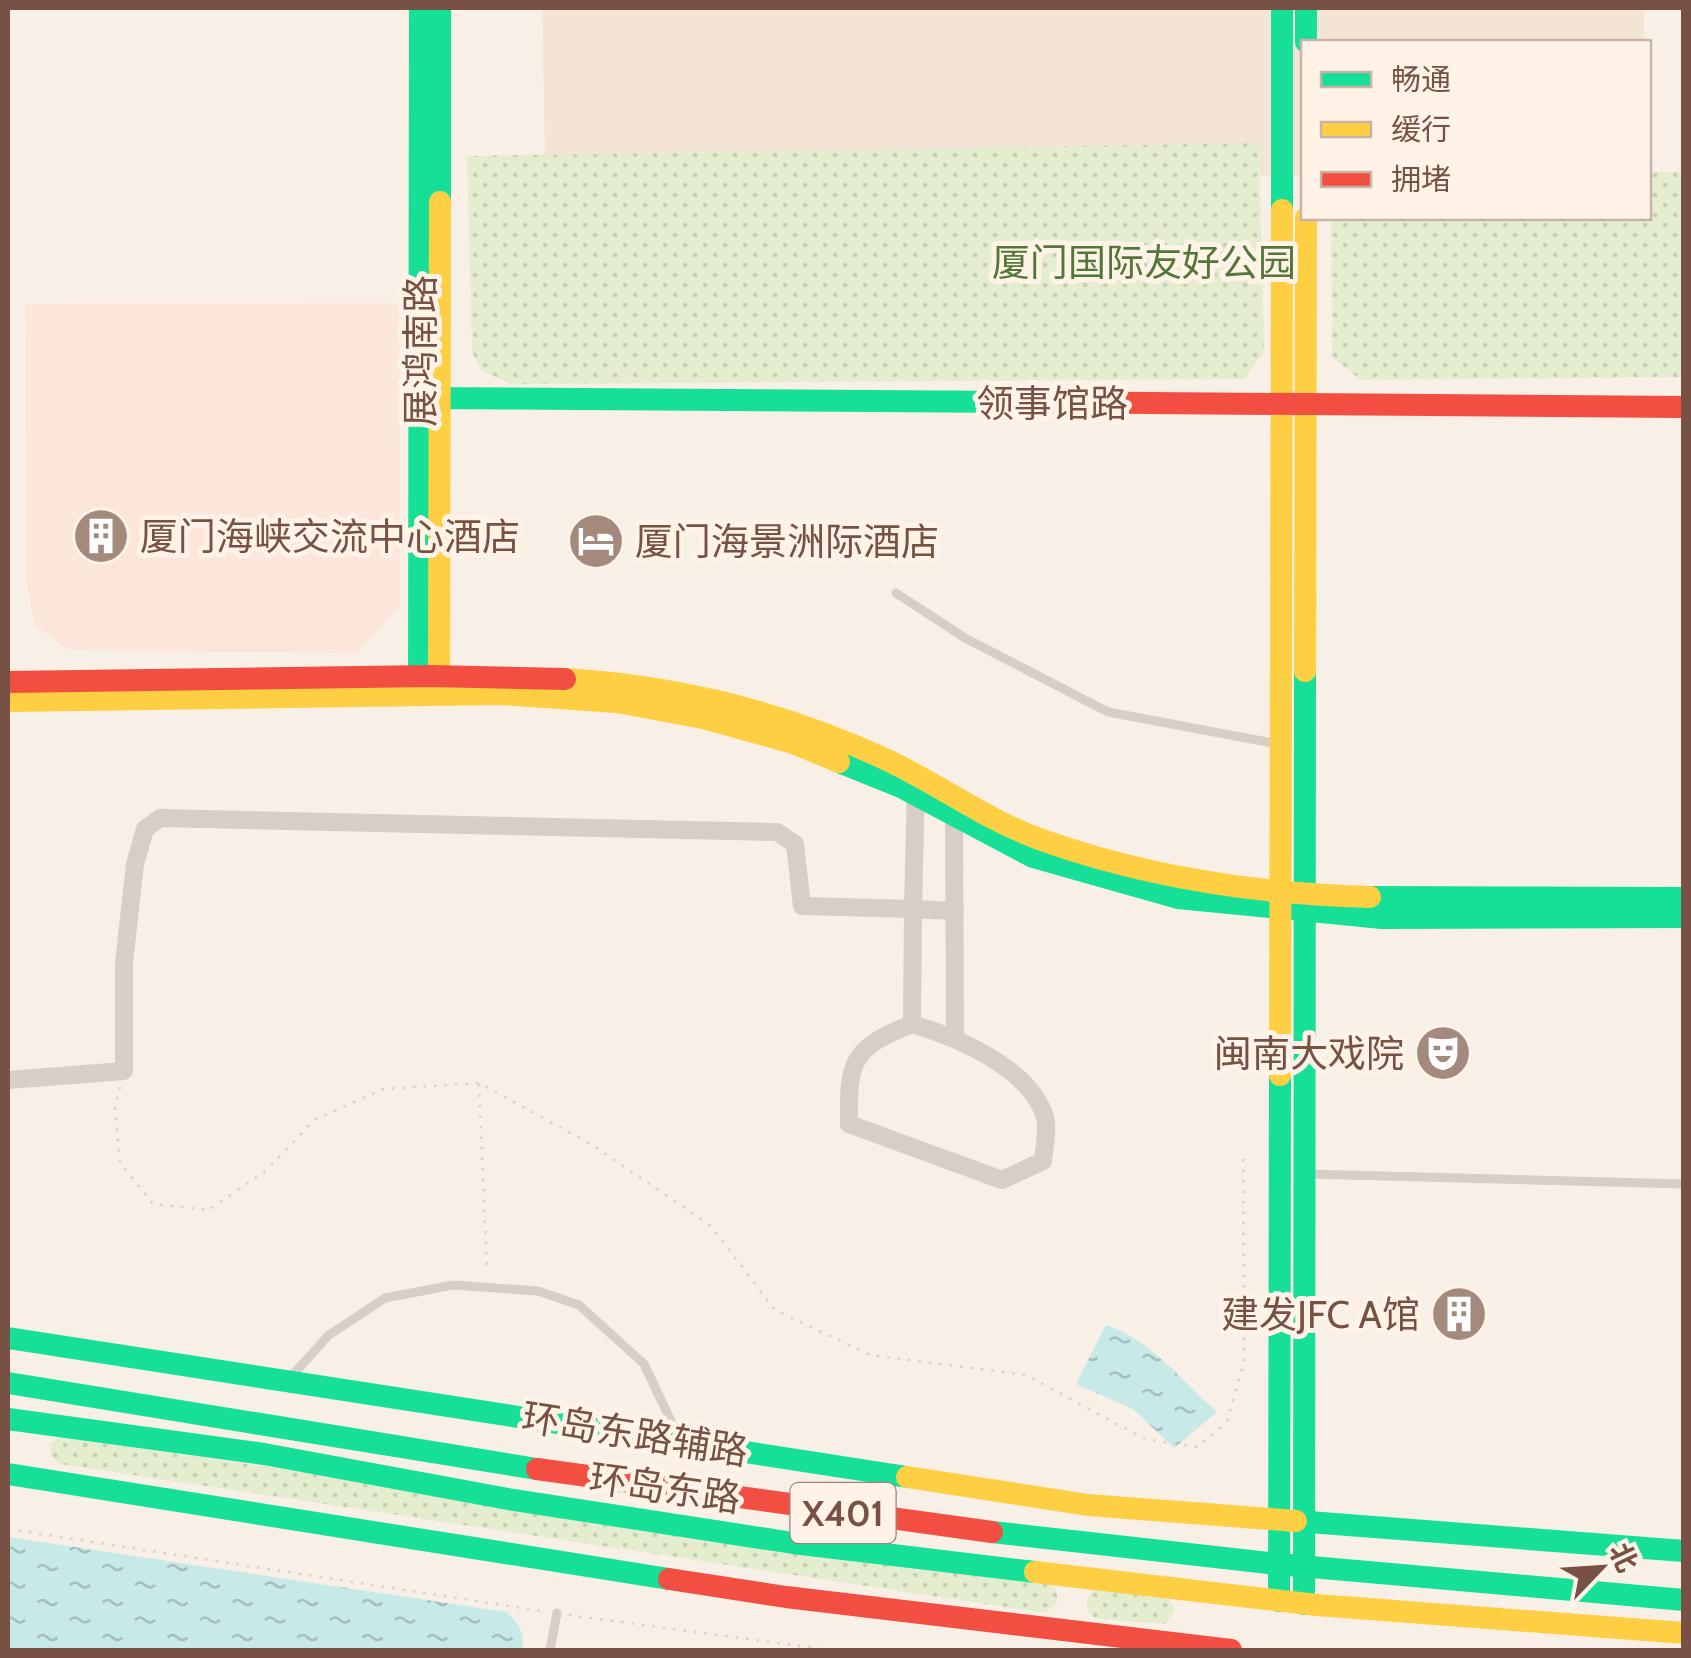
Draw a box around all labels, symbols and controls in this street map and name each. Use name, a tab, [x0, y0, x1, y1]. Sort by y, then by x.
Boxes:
legend	[1301, 40, 1651, 220]
text: 畅通	[1391, 61, 1451, 98]
text: 缓行	[1391, 111, 1451, 148]
text: 拥堵	[1391, 161, 1451, 198]
park label: 厦门国际友好公园	[992, 239, 1296, 286]
street label: 展鸿南路	[397, 275, 444, 427]
street label: 领事馆路	[976, 380, 1128, 427]
building icon: 厦门海峡交流中心酒店	[71, 506, 131, 566]
hotel icon: 厦门海景洲际酒店	[566, 511, 626, 571]
place label: 厦门海峡交流中心酒店	[140, 513, 520, 560]
place label: 厦门海景洲际酒店	[635, 518, 939, 565]
theatre icon: 闽南大戏院	[1413, 1023, 1473, 1083]
place label: 闽南大戏院	[1214, 1030, 1404, 1077]
building icon: 建发JFC A馆	[1429, 1284, 1489, 1344]
place label: 建发JFC A馆	[1221, 1291, 1420, 1338]
street label: 环岛东路辅路	[519, 1393, 751, 1475]
street label: 环岛东路	[586, 1454, 744, 1522]
road number: X401	[790, 1483, 896, 1543]
north arrow	[1551, 1518, 1651, 1618]
text: 北	[1602, 1538, 1645, 1577]

